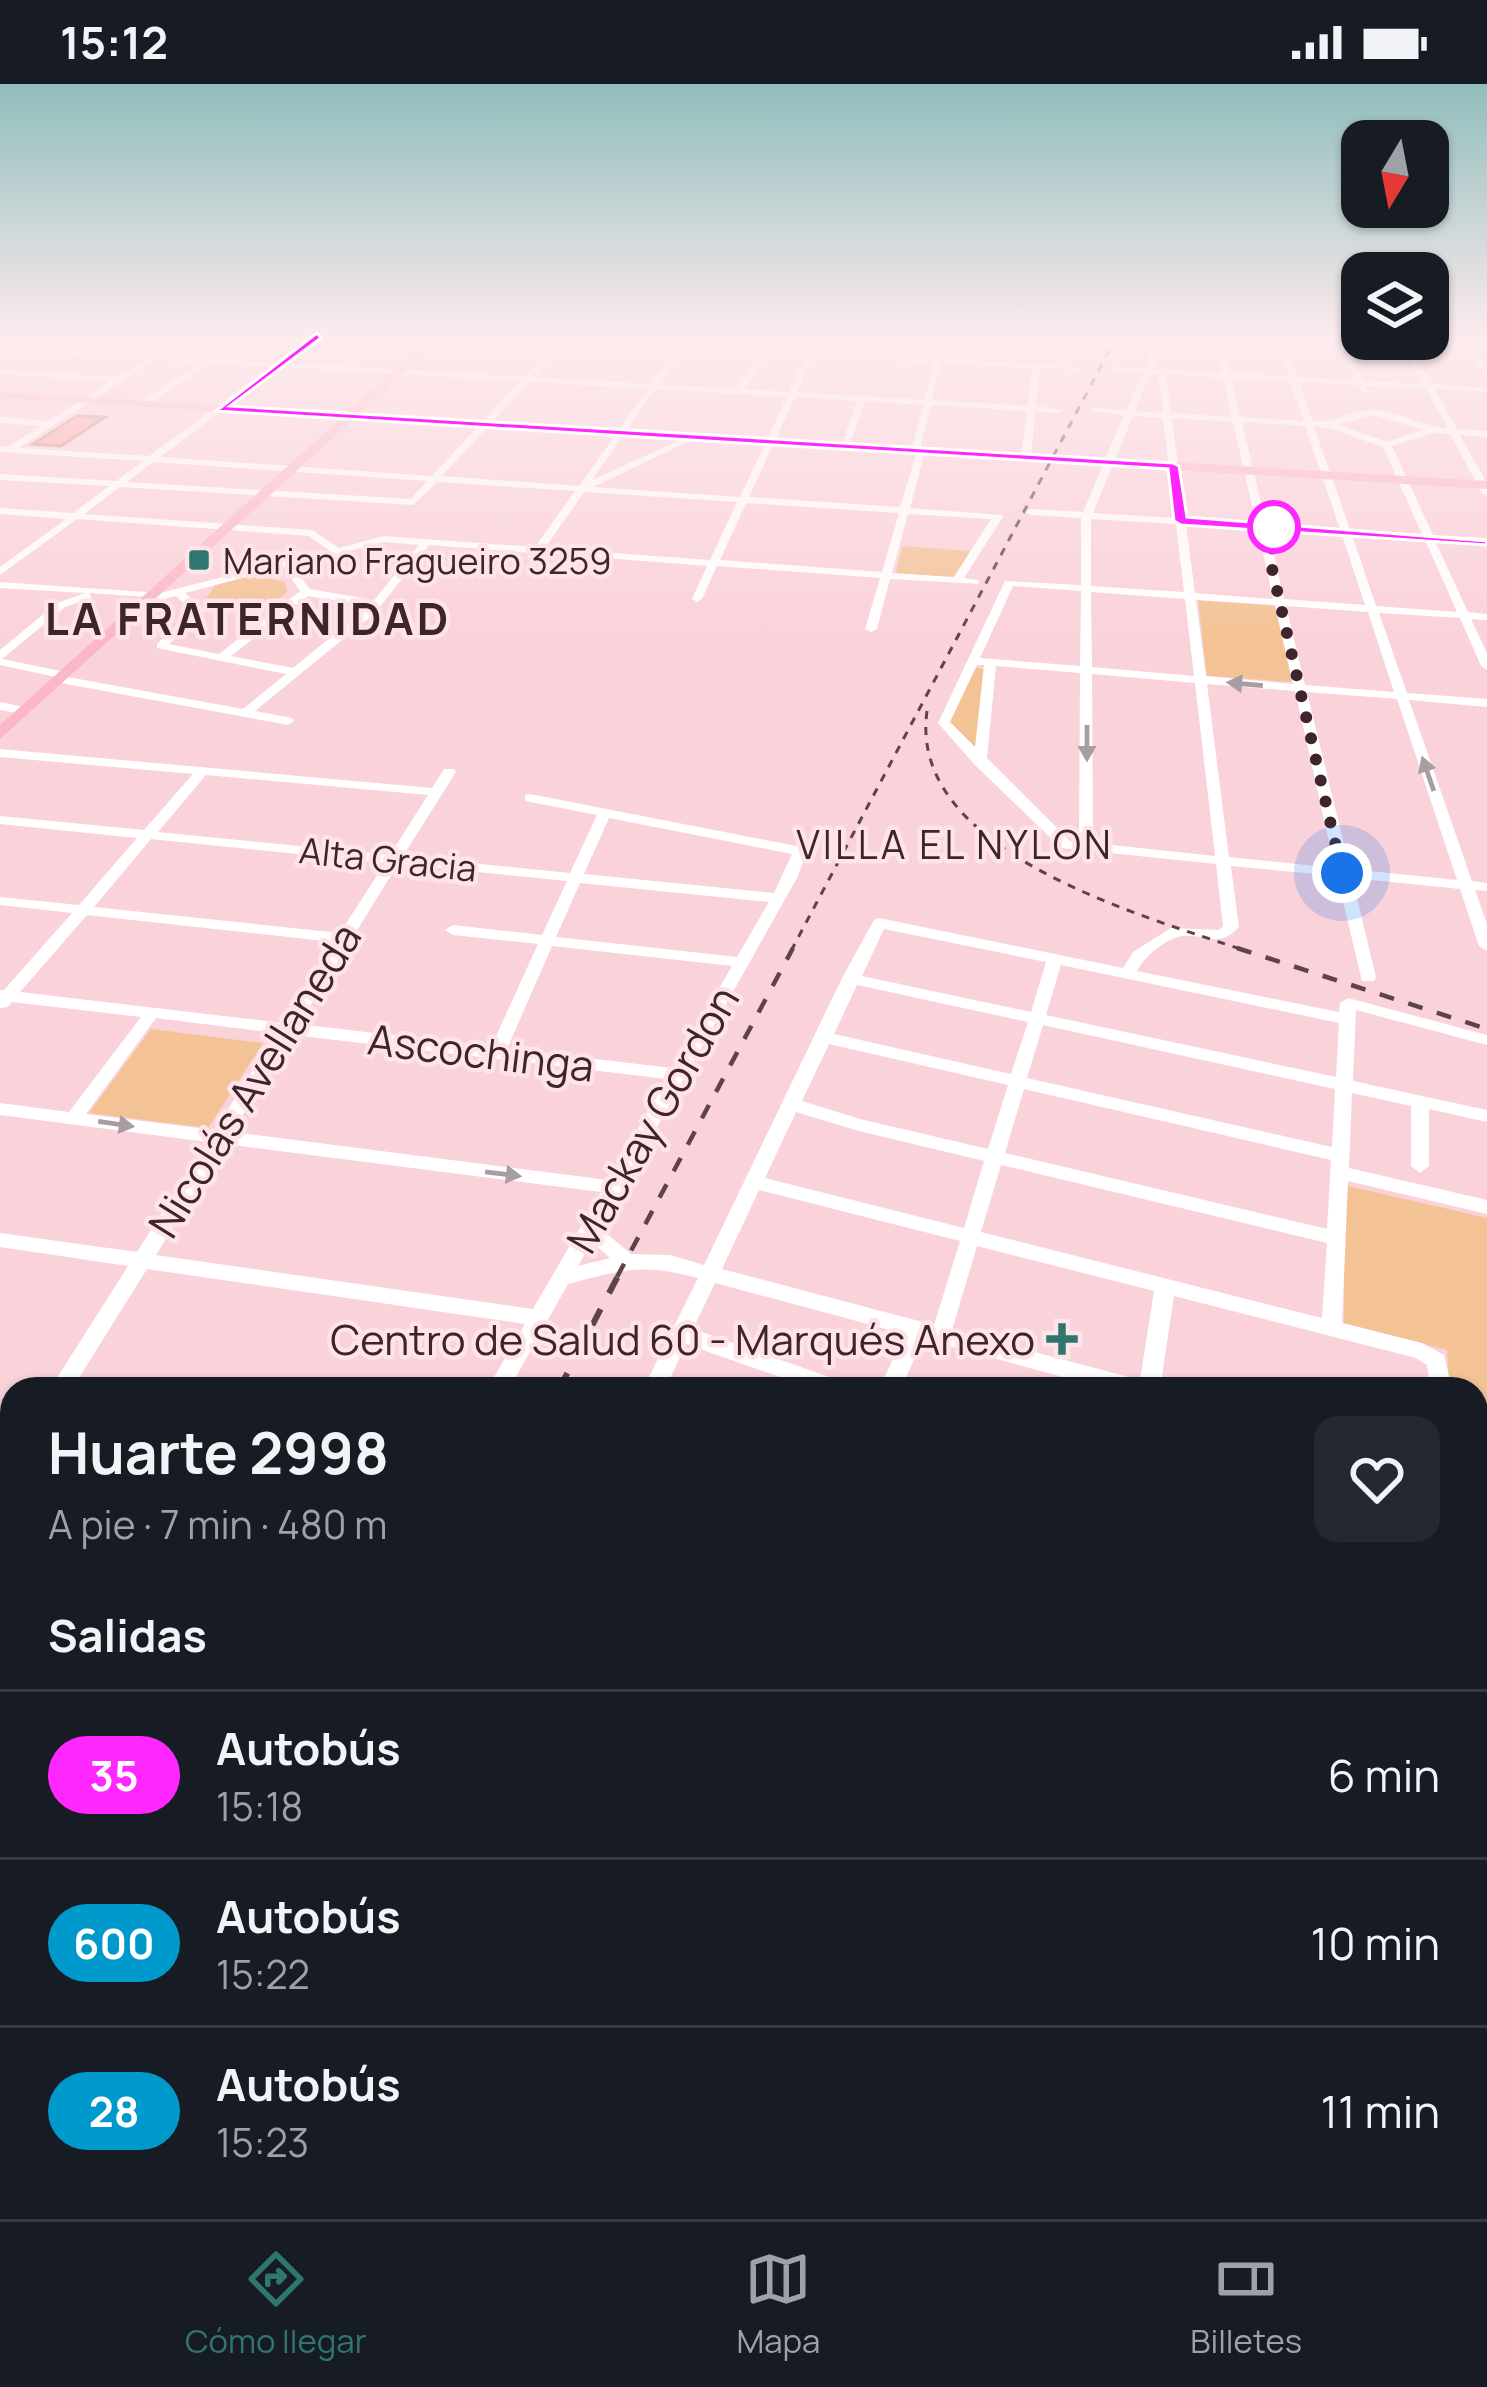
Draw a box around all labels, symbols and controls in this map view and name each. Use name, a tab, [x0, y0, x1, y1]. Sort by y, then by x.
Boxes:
text: 15:12	[60, 11, 168, 73]
north arrow	[1341, 120, 1449, 228]
map controls	[1341, 120, 1449, 360]
button: layers	[1341, 252, 1449, 360]
unlabelled marker	[1249, 502, 1299, 552]
place label: Mariano Fragueiro 3259	[223, 536, 612, 585]
marker: Mariano Fragueiro 3259	[186, 547, 212, 573]
district label: LA FRATERNIDAD	[45, 587, 451, 649]
one-way arrow	[1226, 674, 1263, 693]
one-way arrow	[1077, 725, 1097, 763]
one-way arrow	[1418, 756, 1436, 792]
district label: VILLA EL NYLON	[796, 817, 1114, 871]
street label: Alta Gracia	[297, 825, 479, 893]
your location	[1312, 843, 1372, 903]
street label: Nicolás Avellaneda	[134, 912, 374, 1248]
street label: Mackay Gordon	[552, 975, 752, 1263]
street label: Ascochinga	[365, 1009, 597, 1095]
one-way arrow	[98, 1115, 135, 1134]
one-way arrow	[485, 1164, 522, 1183]
place label: Centro de Salud 60 - Marqués Anexo	[330, 1310, 1035, 1368]
marker: Centro de Salud 60 - Marqués Anexo	[1046, 1323, 1078, 1355]
text: Huarte 2998	[48, 1413, 389, 1491]
button: heart	[1314, 1416, 1440, 1542]
text: A pie · 7 min · 480 m	[48, 1497, 387, 1551]
text: Salidas	[48, 1604, 207, 1666]
text: Autobús	[216, 1717, 401, 1779]
text: 6 min	[1328, 1744, 1440, 1806]
text: 35	[89, 1746, 139, 1804]
text: 15:18	[216, 1779, 303, 1833]
text: Autobús	[216, 1885, 401, 1947]
text: 10 min	[1311, 1912, 1440, 1974]
text: 600	[73, 1914, 155, 1972]
text: 15:22	[216, 1947, 310, 2001]
text: Autobús	[216, 2053, 401, 2115]
text: 11 min	[1321, 2080, 1440, 2142]
text: 28	[89, 2082, 139, 2140]
text: 15:23	[216, 2115, 309, 2169]
tab: Cómo llegar	[185, 2246, 367, 2363]
tab: Mapa	[736, 2246, 820, 2363]
tab: Billetes	[1190, 2246, 1302, 2363]

